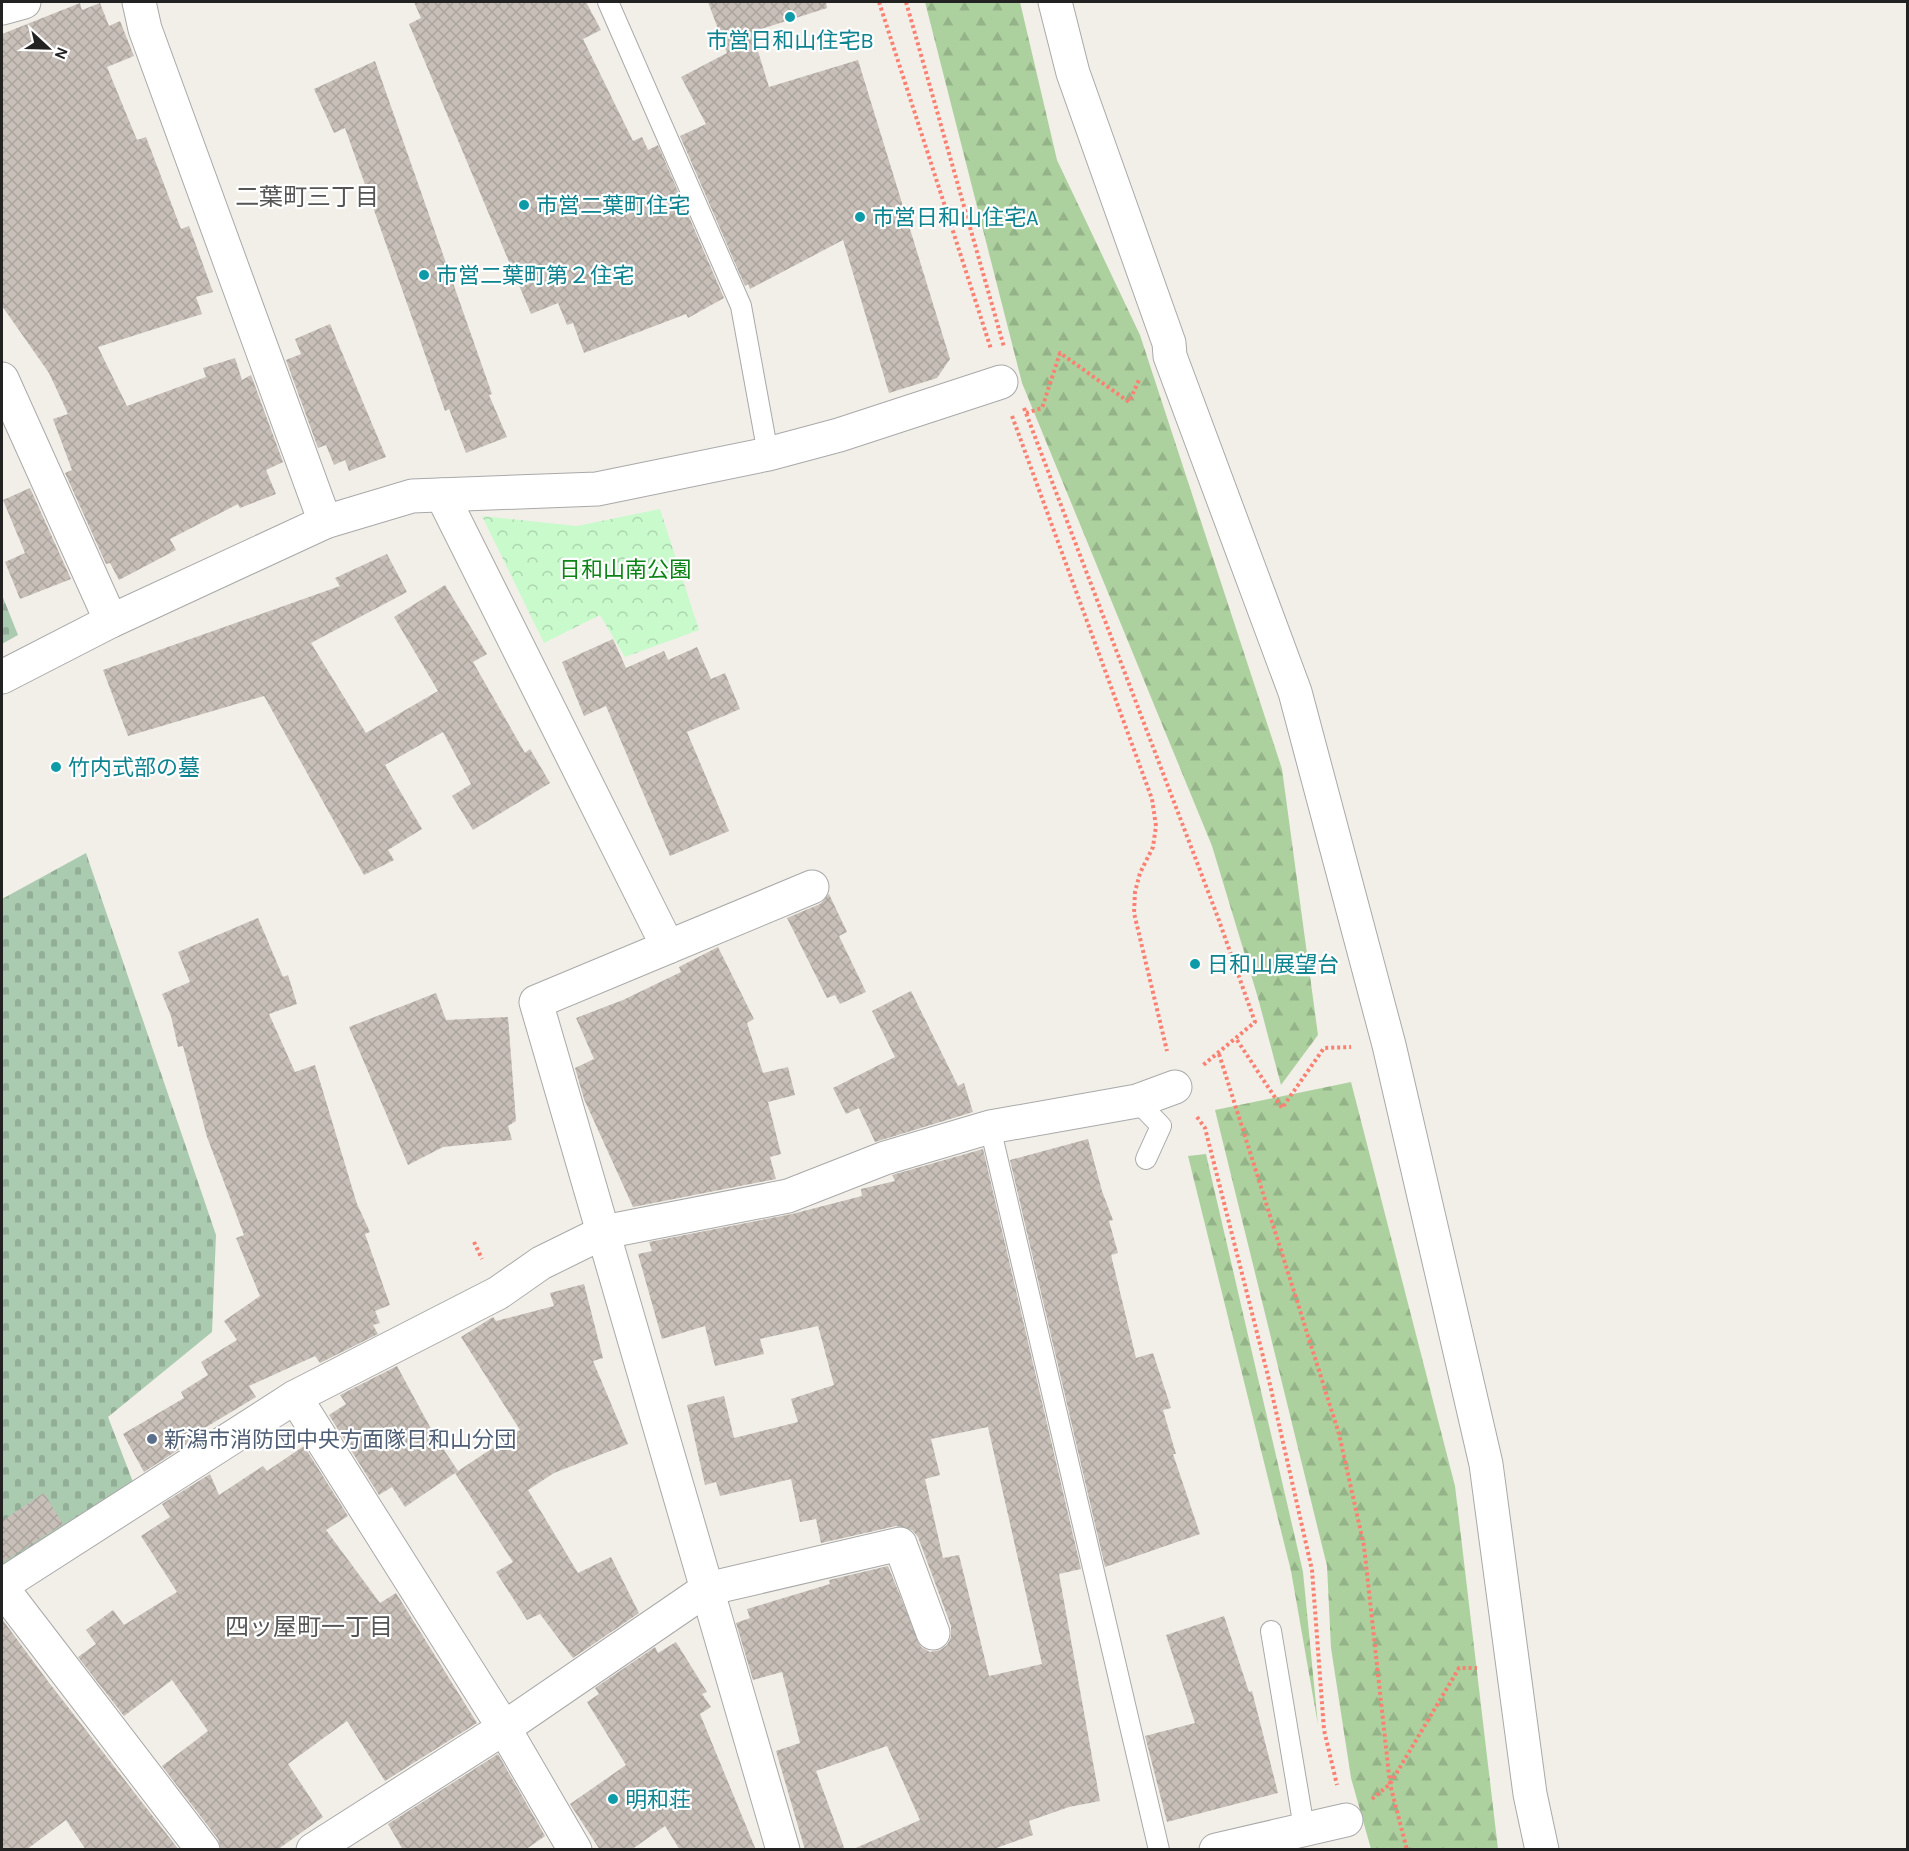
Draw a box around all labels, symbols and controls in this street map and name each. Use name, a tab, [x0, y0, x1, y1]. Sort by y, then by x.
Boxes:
marker: 市営日和山住宅B	[783, 10, 797, 24]
north arrow	[18, 18, 78, 78]
place label: 市営日和山住宅B	[706, 28, 874, 54]
text: N	[50, 45, 72, 62]
district label: 二葉町三丁目	[235, 183, 379, 211]
place label: 市営二葉町住宅	[536, 193, 690, 219]
marker: 市営二葉町住宅	[517, 198, 531, 212]
place label: 市営日和山住宅A	[872, 205, 1039, 231]
marker: 市営日和山住宅A	[853, 210, 867, 224]
place label: 市営二葉町第２住宅	[436, 263, 634, 289]
marker: 市営二葉町第２住宅	[417, 268, 431, 282]
park label: 日和山南公園	[559, 557, 691, 583]
place label: 竹内式部の墓	[68, 755, 200, 781]
marker: 竹内式部の墓	[49, 760, 63, 774]
place label: 日和山展望台	[1207, 952, 1339, 978]
marker: 日和山展望台	[1188, 957, 1202, 971]
place label: 新潟市消防団中央方面隊日和山分団	[164, 1427, 516, 1453]
marker: 新潟市消防団中央方面隊日和山分団	[145, 1432, 159, 1446]
district label: 四ッ屋町一丁目	[225, 1613, 393, 1641]
place label: 明和荘	[625, 1787, 691, 1813]
marker: 明和荘	[606, 1792, 620, 1806]

